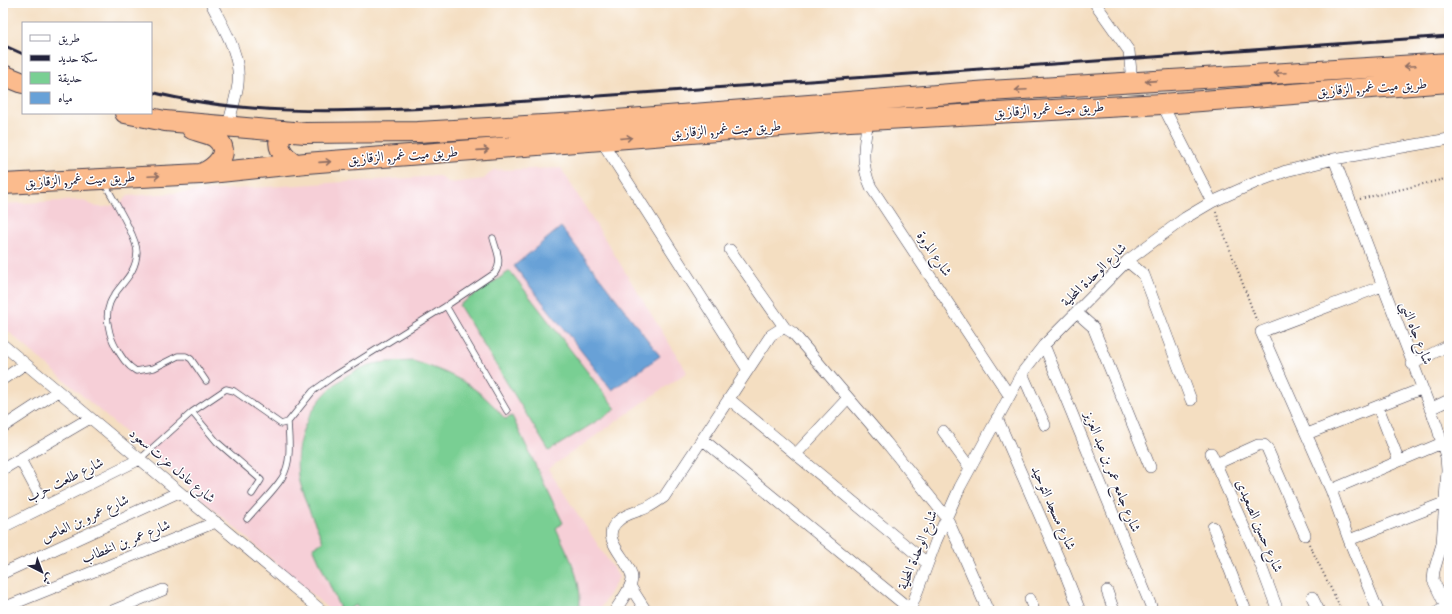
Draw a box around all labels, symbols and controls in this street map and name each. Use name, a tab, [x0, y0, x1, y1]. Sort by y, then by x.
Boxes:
legend	[22, 22, 152, 114]
text: طريق	[58, 31, 80, 46]
text: سكة حديد	[58, 51, 98, 66]
one-way arrow	[1404, 62, 1417, 69]
one-way arrow	[1274, 70, 1287, 77]
text: حديقة	[58, 71, 82, 86]
street label: طريق ميت غمر, الزقازيق	[1316, 75, 1428, 101]
one-way arrow	[1145, 78, 1158, 85]
one-way arrow	[1015, 86, 1028, 93]
text: مياه	[58, 91, 73, 106]
street label: طريق ميت غمر, الزقازيق	[993, 98, 1105, 122]
street label: طريق ميت غمر, الزقازيق	[670, 117, 782, 143]
one-way arrow	[619, 134, 632, 142]
street label: طريق ميت غمر, الزقازيق	[347, 143, 459, 169]
one-way arrow	[476, 146, 489, 154]
one-way arrow	[318, 158, 331, 165]
street label: طريق ميت غمر, الزقازيق	[24, 168, 136, 192]
one-way arrow	[147, 172, 160, 180]
street label: شارع المروة	[911, 228, 956, 281]
street label: شارع الوحدة المحلية	[1057, 239, 1132, 312]
street label: شارع جاه النبى	[1394, 299, 1436, 368]
street label: شارع جامع عمر بن عبد العزيز	[1075, 407, 1144, 537]
street label: شارع عادل عزت سعود	[124, 425, 219, 509]
street label: شارع طلعت حرب	[23, 454, 108, 508]
street label: شارع مسجد التوحيد	[1024, 463, 1080, 554]
street label: شارع حسين الصعيدى	[1229, 477, 1287, 576]
street label: شارع عمرو بن العاص	[38, 491, 133, 549]
street label: شارع الوحدة المحلية	[894, 507, 944, 593]
street label: شارع عمر بن الخطاب	[79, 516, 174, 570]
north arrow	[22, 552, 62, 592]
text: ش	[39, 570, 57, 588]

